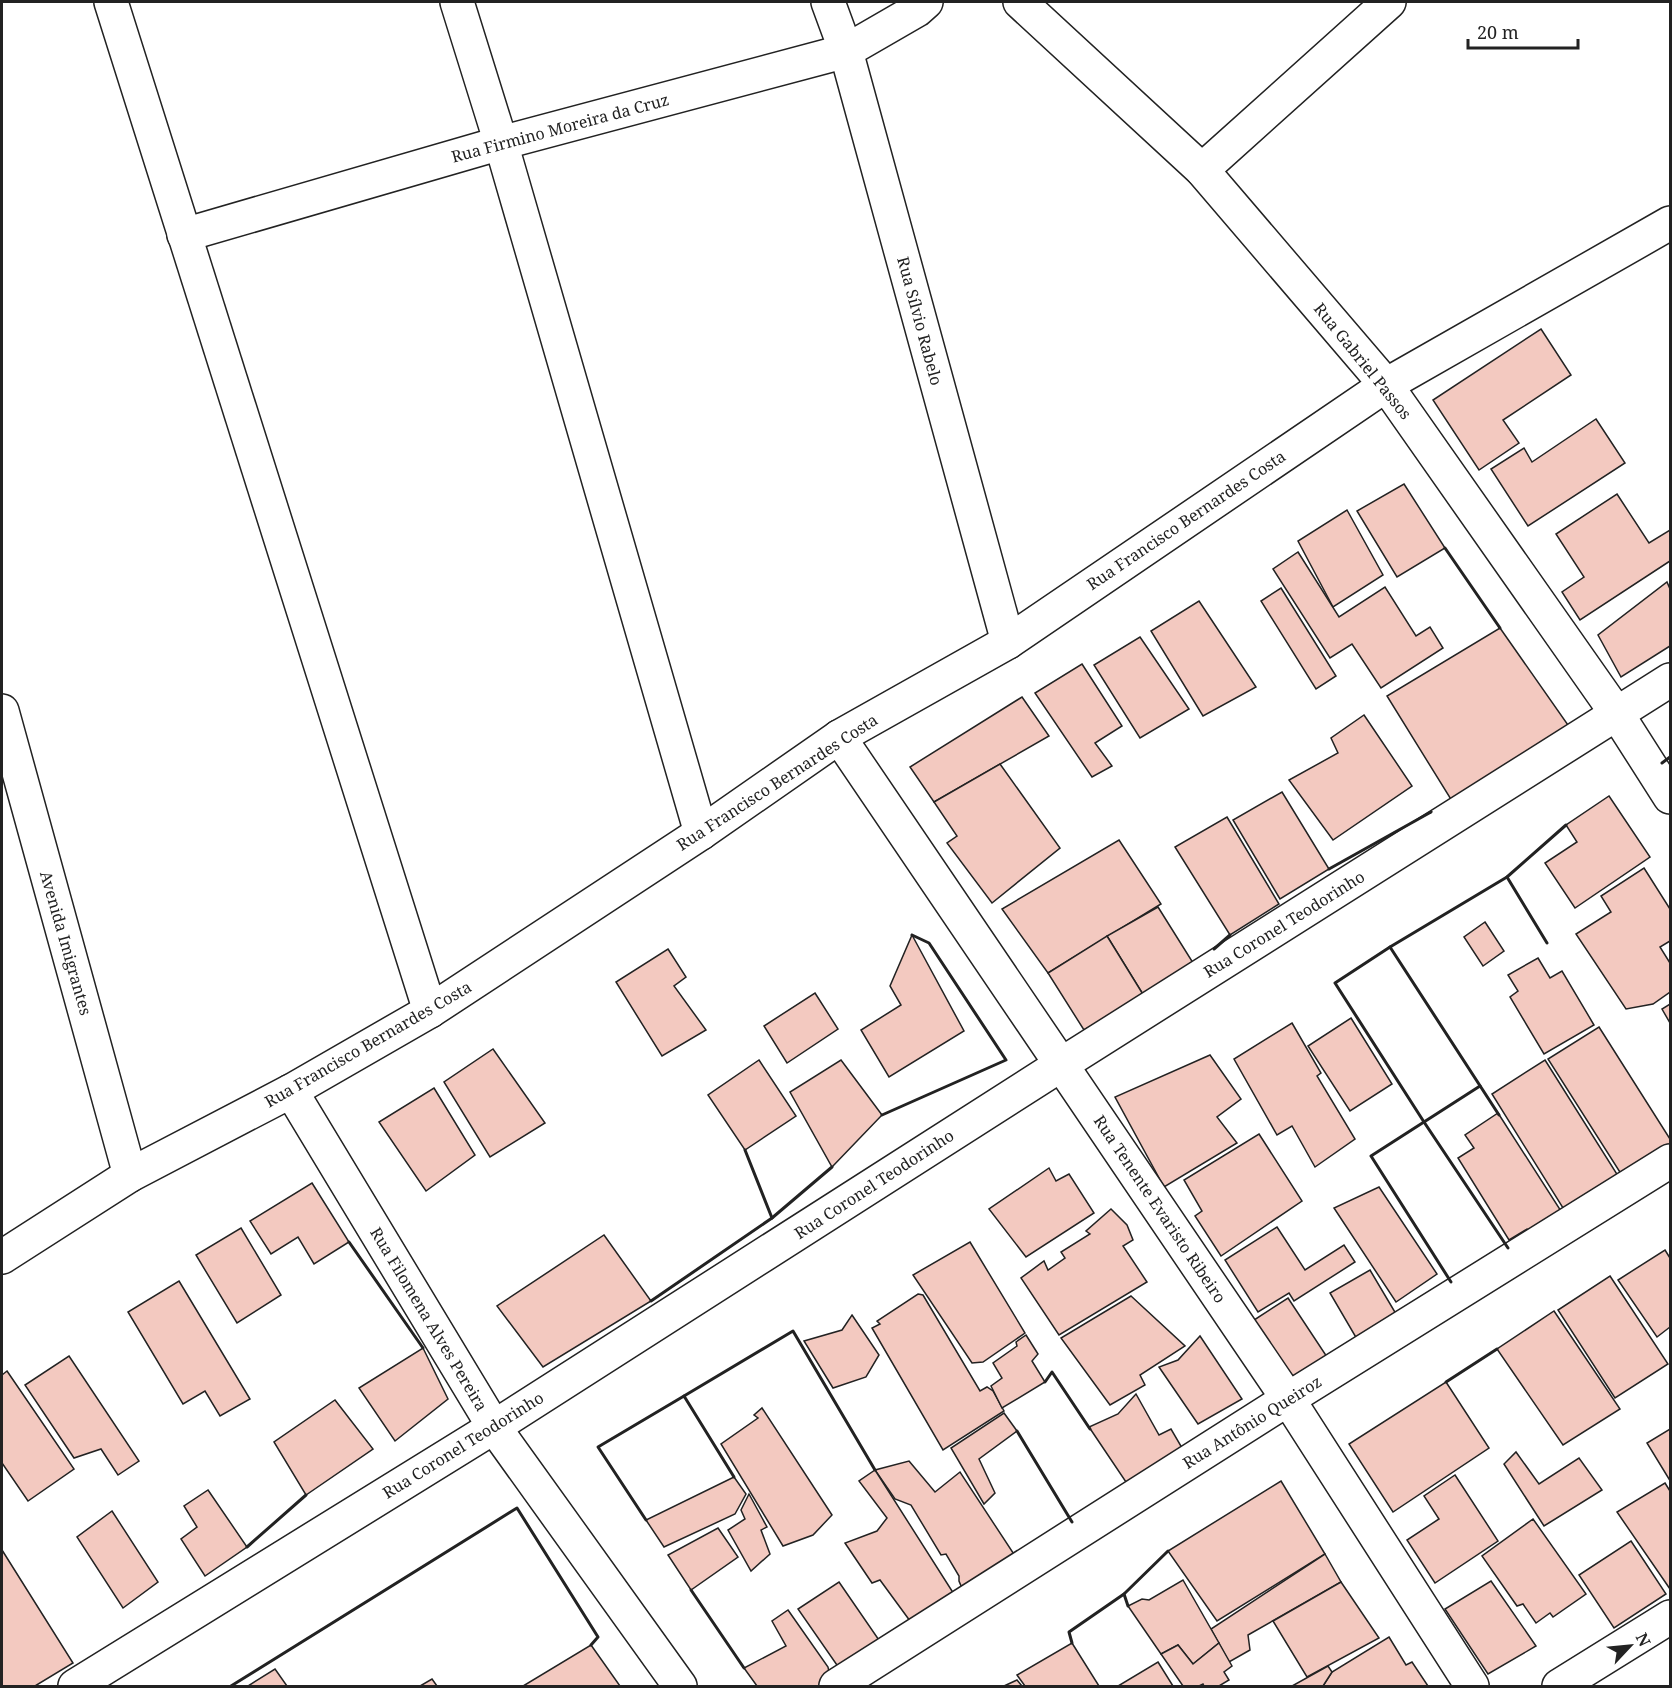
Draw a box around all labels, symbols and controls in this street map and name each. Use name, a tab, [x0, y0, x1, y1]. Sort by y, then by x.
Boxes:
scale bar	[1468, 12, 1578, 50]
text: 20 m	[1477, 20, 1519, 44]
street label: Rua Firmino Moreira da Cruz	[449, 88, 671, 168]
street label: Rua Sílvio Rabelo	[892, 254, 948, 388]
street label: Rua Gabriel Passos	[1309, 298, 1417, 424]
street label: Rua Francisco Bernardes Costa	[1082, 445, 1290, 595]
street label: Rua Francisco Bernardes Costa	[672, 709, 882, 855]
street label: Rua Coronel Teodorinho	[1199, 865, 1369, 983]
street label: Avenida Imigrantes	[35, 868, 97, 1018]
street label: Rua Francisco Bernardes Costa	[261, 976, 475, 1112]
street label: Rua Tenente Evaristo Ribeiro	[1089, 1111, 1231, 1307]
street label: Rua Coronel Teodorinho	[790, 1124, 958, 1244]
street label: Rua Filomena Alves Pereira	[365, 1223, 493, 1415]
street label: Rua Antônio Queiroz	[1178, 1370, 1326, 1474]
street label: Rua Coronel Teodorinho	[378, 1386, 548, 1504]
north arrow	[1600, 1616, 1660, 1676]
text: N	[1631, 1629, 1656, 1650]

